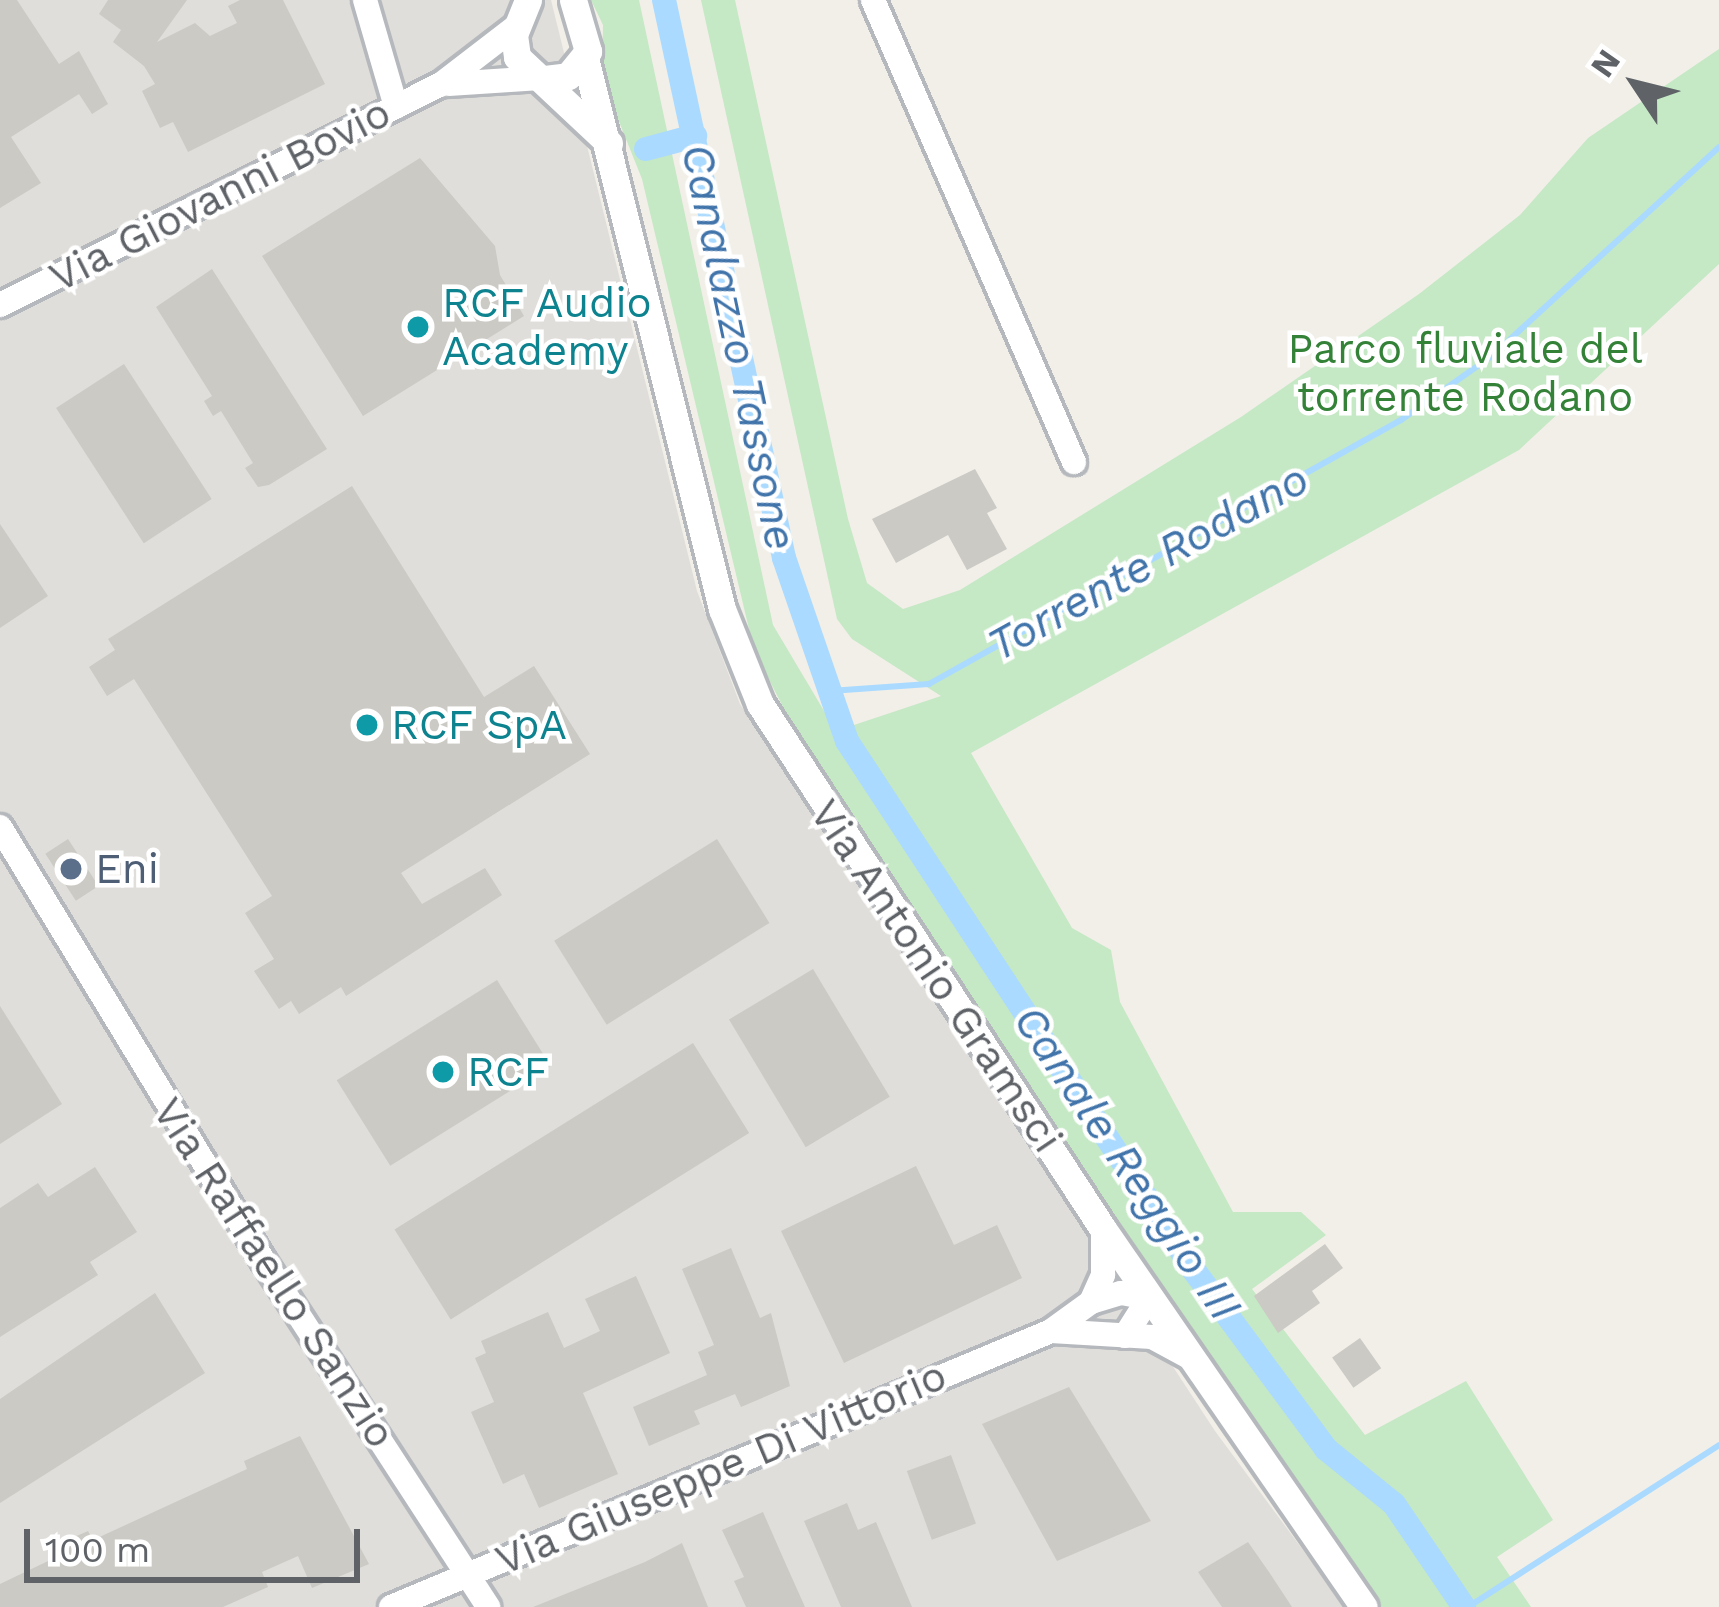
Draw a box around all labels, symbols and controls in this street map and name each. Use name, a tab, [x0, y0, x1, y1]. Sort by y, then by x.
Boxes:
north arrow	[1575, 24, 1695, 144]
text: N	[1582, 42, 1628, 84]
street label: Via Giovanni Bovio	[41, 87, 399, 303]
water label: Canalazzo Tassone	[669, 138, 809, 556]
place label: RCF Audio Academy	[442, 278, 654, 376]
marker: RCF Audio Academy	[405, 314, 431, 340]
park label: Parco fluviale del torrente Rodano	[1287, 324, 1643, 422]
water label: Torrente Rodano	[978, 451, 1318, 673]
place label: RCF SpA	[391, 700, 568, 750]
marker: RCF SpA	[354, 712, 380, 738]
street label: Via Antonio Gramsci	[799, 789, 1073, 1163]
place label: Eni	[95, 844, 159, 894]
marker: Eni	[58, 856, 84, 882]
water label: Canale Reggio III	[1002, 995, 1252, 1331]
place label: RCF	[467, 1047, 549, 1097]
marker: RCF	[430, 1059, 456, 1085]
street label: Via Raffaello Sanzio	[142, 1088, 406, 1458]
street label: Via Giuseppe Di Vittorio	[487, 1350, 955, 1586]
scale bar	[30, 1505, 366, 1579]
text: 100 m	[45, 1529, 150, 1571]

